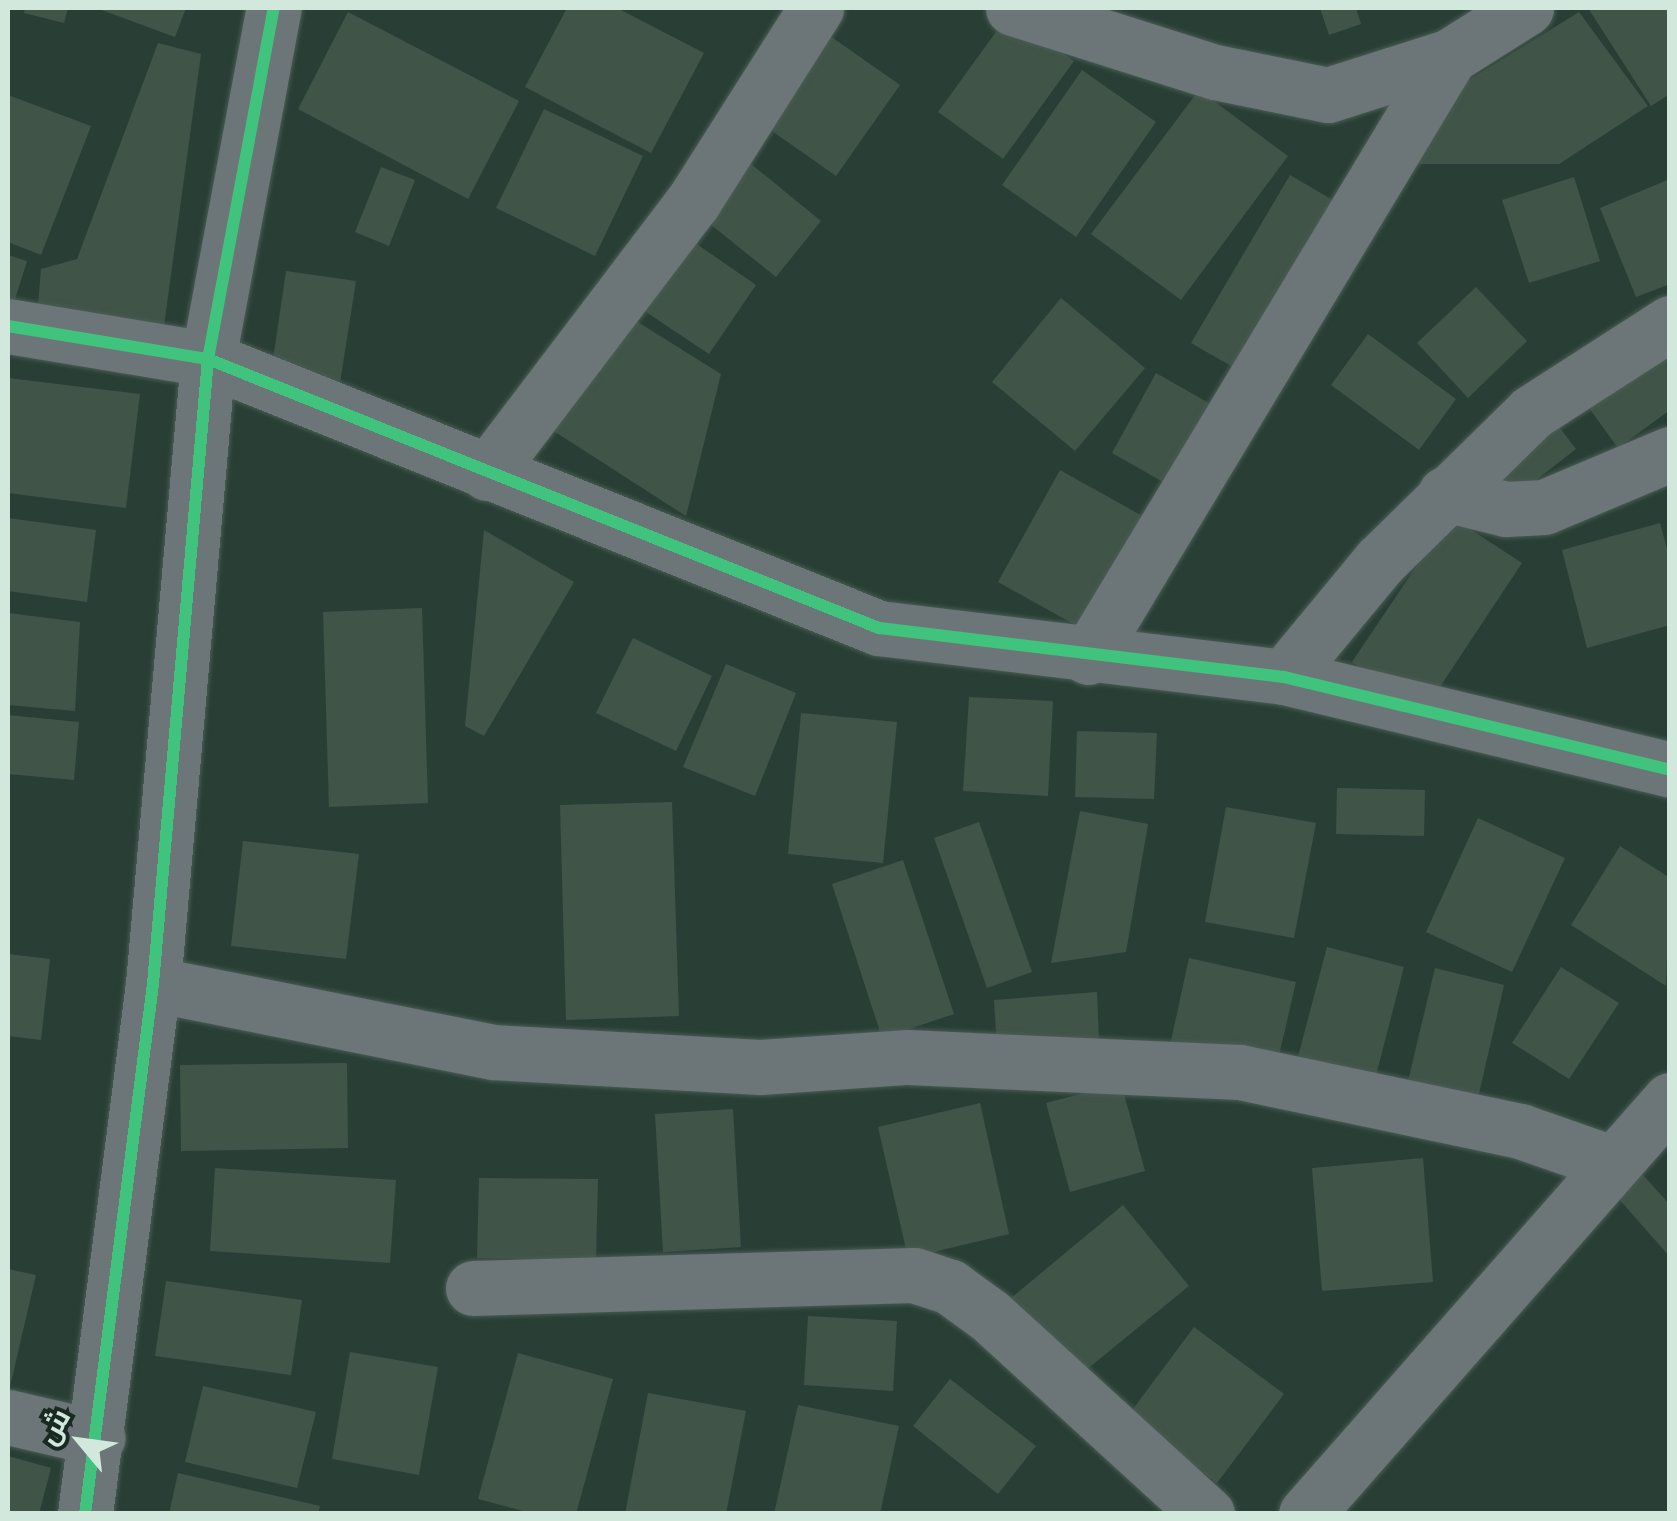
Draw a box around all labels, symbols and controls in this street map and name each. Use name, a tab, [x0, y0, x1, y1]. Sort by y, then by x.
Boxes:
north arrow	[30, 1391, 130, 1491]
text: ش	[28, 1402, 78, 1451]

